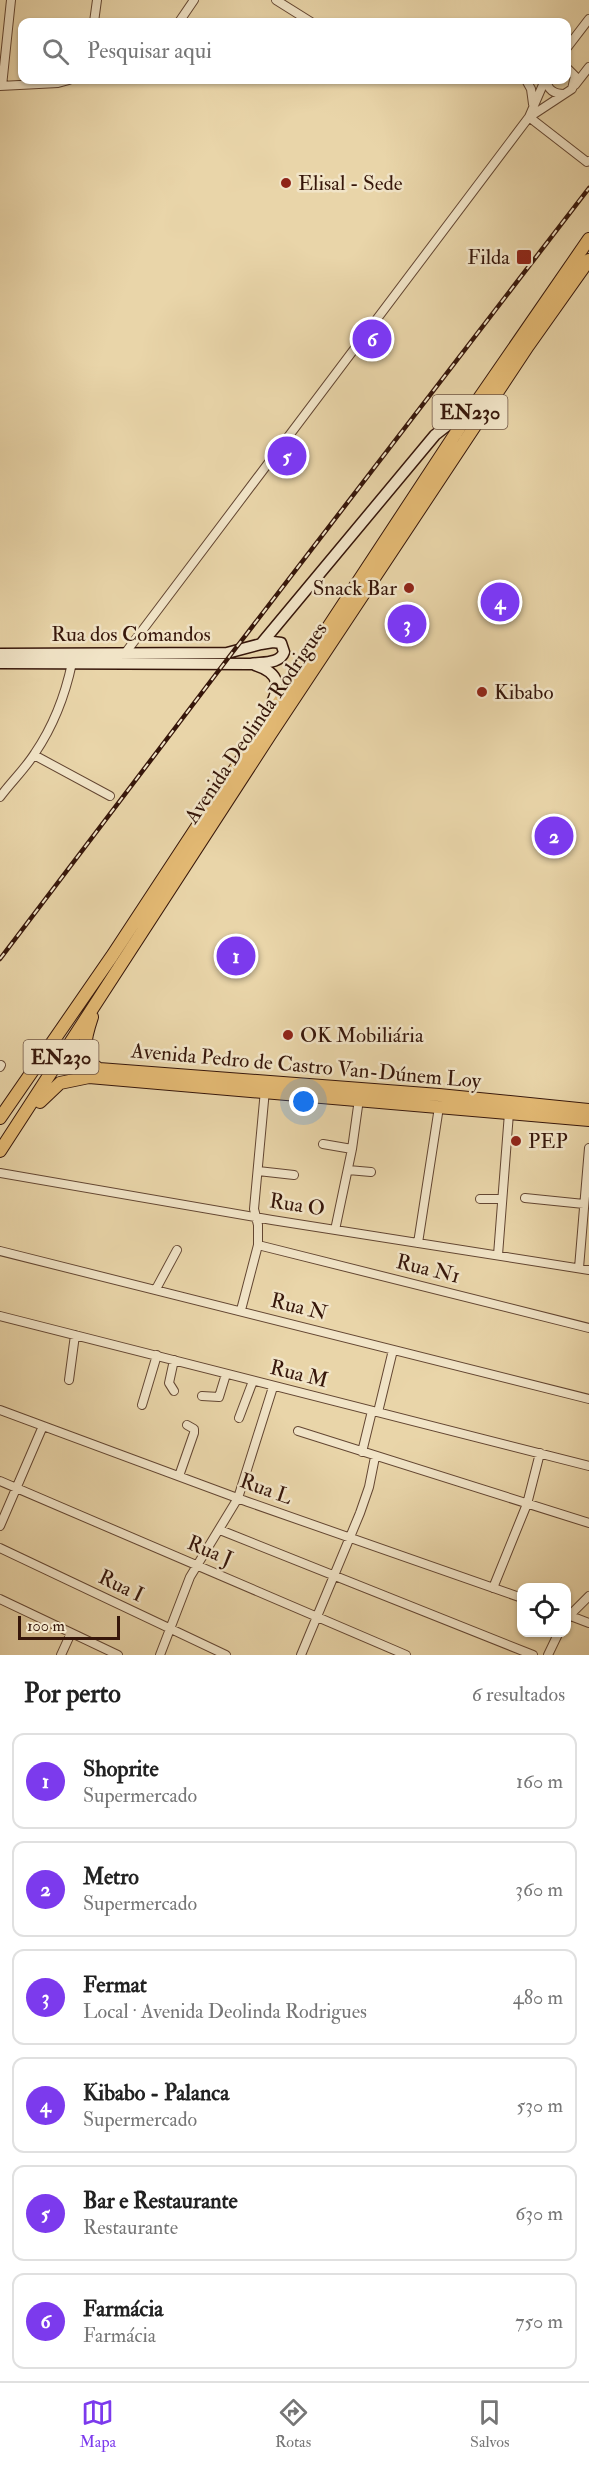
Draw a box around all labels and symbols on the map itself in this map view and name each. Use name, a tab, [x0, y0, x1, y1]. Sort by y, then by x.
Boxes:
place label: Elisal - Sede	[298, 170, 403, 197]
marker: Elisal - Sede	[279, 176, 293, 190]
place label: Filda	[467, 244, 510, 271]
marker: Filda	[515, 248, 533, 266]
pin: 6	[352, 316, 392, 362]
road number: EN230	[432, 395, 508, 429]
pin: 5	[268, 434, 306, 478]
place label: Snack Bar	[313, 575, 397, 602]
pin: 4	[480, 580, 520, 624]
marker: Snack Bar	[402, 581, 416, 595]
pin: 3	[388, 602, 426, 646]
street label: Avenida Deolinda Rodrigues	[178, 617, 334, 830]
street label: Rua dos Comandos	[51, 621, 211, 648]
place label: Kibabo	[494, 679, 554, 706]
marker: Kibabo	[475, 685, 489, 699]
pin: 2	[534, 814, 574, 858]
pin: 1	[216, 934, 256, 978]
place label: OK Mobiliária	[300, 1022, 424, 1049]
marker: OK Mobiliária	[281, 1028, 295, 1042]
street label: Avenida Pedro de Castro Van-Dúnem Loy	[129, 1037, 483, 1095]
road number: EN230	[23, 1040, 98, 1074]
your location	[289, 1087, 318, 1116]
place label: PEP	[528, 1128, 568, 1155]
marker: PEP	[509, 1134, 523, 1148]
street label: Rua O	[267, 1187, 327, 1223]
street label: Rua N1	[393, 1248, 463, 1290]
street label: Rua N	[268, 1287, 330, 1327]
street label: Rua M	[267, 1354, 331, 1394]
street label: Rua L	[236, 1467, 296, 1511]
street label: Rua J	[183, 1529, 237, 1573]
street label: Rua I	[94, 1564, 148, 1608]
scale bar	[18, 1613, 120, 1640]

